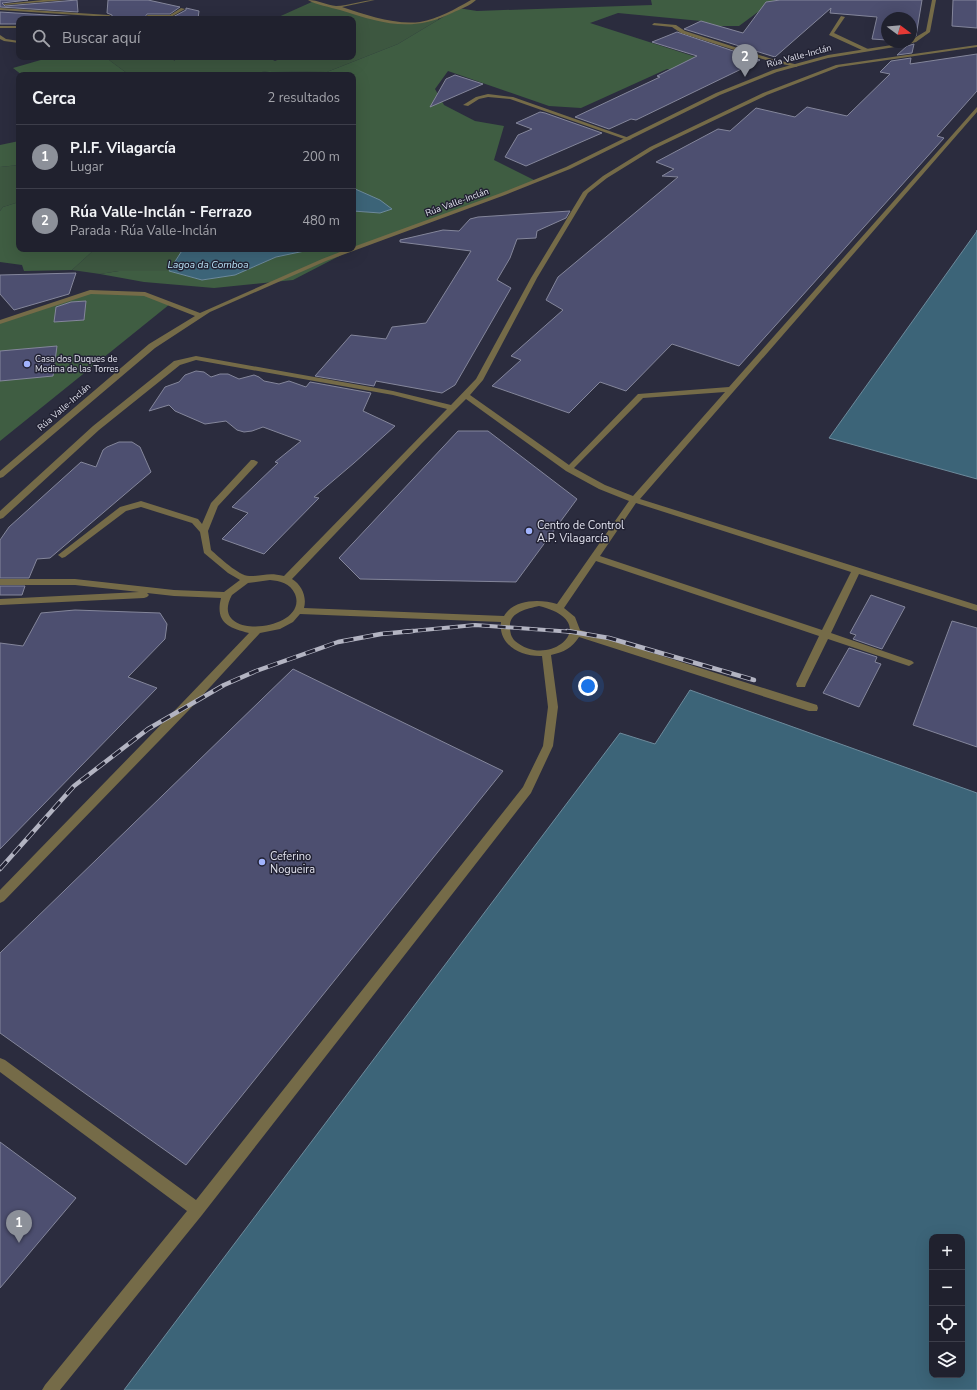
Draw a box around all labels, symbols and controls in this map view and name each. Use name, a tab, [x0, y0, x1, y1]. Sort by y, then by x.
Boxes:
north arrow	[881, 12, 917, 48]
search box	[16, 16, 356, 60]
icon: search	[30, 27, 52, 49]
text: Buscar aquí	[62, 28, 140, 48]
street label: Rúa Valle-Inclán	[765, 42, 833, 70]
pin: 2	[732, 44, 758, 77]
text: Cerca	[32, 87, 76, 110]
text: 2 resultados	[268, 89, 340, 107]
text: P.I.F. Vilagarcía	[70, 138, 176, 158]
text: 1	[41, 148, 49, 166]
text: 200 m	[302, 148, 340, 166]
text: Lugar	[70, 158, 103, 176]
street label: Rúa Valle-Inclán	[424, 185, 490, 219]
text: Rúa Valle-Inclán - Ferrazo	[70, 202, 252, 222]
text: 2	[41, 212, 49, 230]
text: 480 m	[302, 212, 340, 230]
text: Parada · Rúa Valle-Inclán	[70, 222, 217, 240]
water label: Lagoa da Comboa	[168, 258, 248, 272]
place label: Casa dos Duques de Medina de las Torres	[35, 353, 119, 375]
marker: Casa dos Duques de Medina de las Torres	[22, 359, 32, 369]
street label: Rúa Valle-Inclán	[35, 381, 93, 433]
place label: Centro de Control A.P. Vilagarcía	[537, 518, 625, 546]
marker: Centro de Control A.P. Vilagarcía	[524, 526, 534, 536]
your location	[578, 676, 598, 696]
place label: Ceferino Nogueira	[270, 849, 315, 877]
marker: Ceferino Nogueira	[257, 857, 267, 867]
pin: 1	[6, 1210, 32, 1243]
map controls	[929, 1234, 965, 1378]
button: +	[929, 1234, 965, 1270]
button: −	[929, 1270, 965, 1306]
button: locate	[929, 1306, 965, 1342]
button: layers	[929, 1342, 965, 1378]

